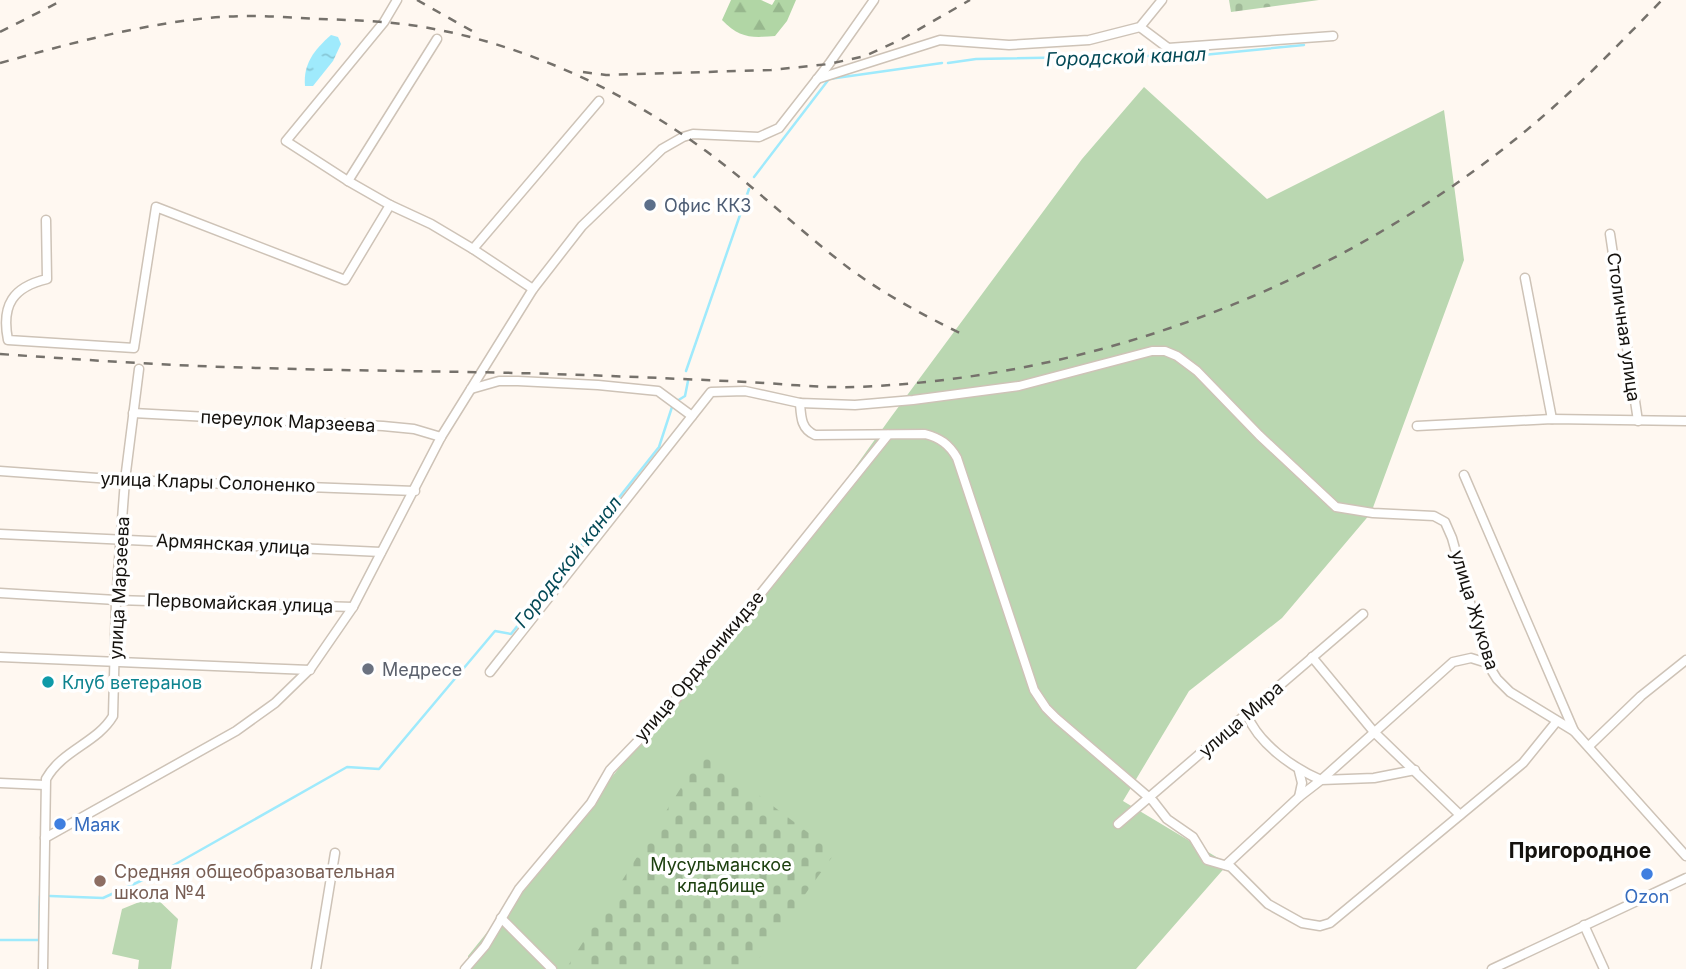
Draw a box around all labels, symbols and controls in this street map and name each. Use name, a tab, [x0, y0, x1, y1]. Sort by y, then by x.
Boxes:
water label: Городской канал	[1045, 43, 1207, 71]
place label: Офис ККЗ	[664, 195, 751, 216]
marker: Офис ККЗ	[642, 197, 658, 213]
street label: Столичная улица	[1603, 251, 1645, 403]
street label: переулок Марзеева	[200, 406, 376, 436]
street label: улица Клары Солоненко	[100, 468, 316, 496]
water label: Городской канал	[510, 492, 626, 632]
street label: улица Марзеева	[105, 516, 133, 660]
street label: Армянская улица	[155, 529, 311, 559]
street label: улица Жукова	[1447, 548, 1503, 672]
street label: улица Орджоникидзе	[630, 587, 768, 745]
street label: Первомайская улица	[146, 589, 334, 617]
place label: Медресе	[382, 659, 462, 680]
marker: Медресе	[360, 661, 376, 677]
place label: Клуб ветеранов	[62, 672, 202, 693]
marker: Клуб ветеранов	[40, 674, 56, 690]
street label: улица Мира	[1195, 677, 1287, 761]
place label: Маяк	[74, 814, 120, 835]
marker: Маяк	[52, 816, 68, 832]
district label: Пригородное	[1509, 838, 1651, 863]
park label: Мусульманское кладбище	[650, 854, 792, 896]
place label: Средняя общеобразовательная школа №4	[114, 861, 395, 903]
marker: Ozon	[1639, 866, 1655, 882]
marker: Средняя общеобразовательная школа №4	[92, 873, 108, 889]
place label: Ozon	[1625, 886, 1669, 907]

